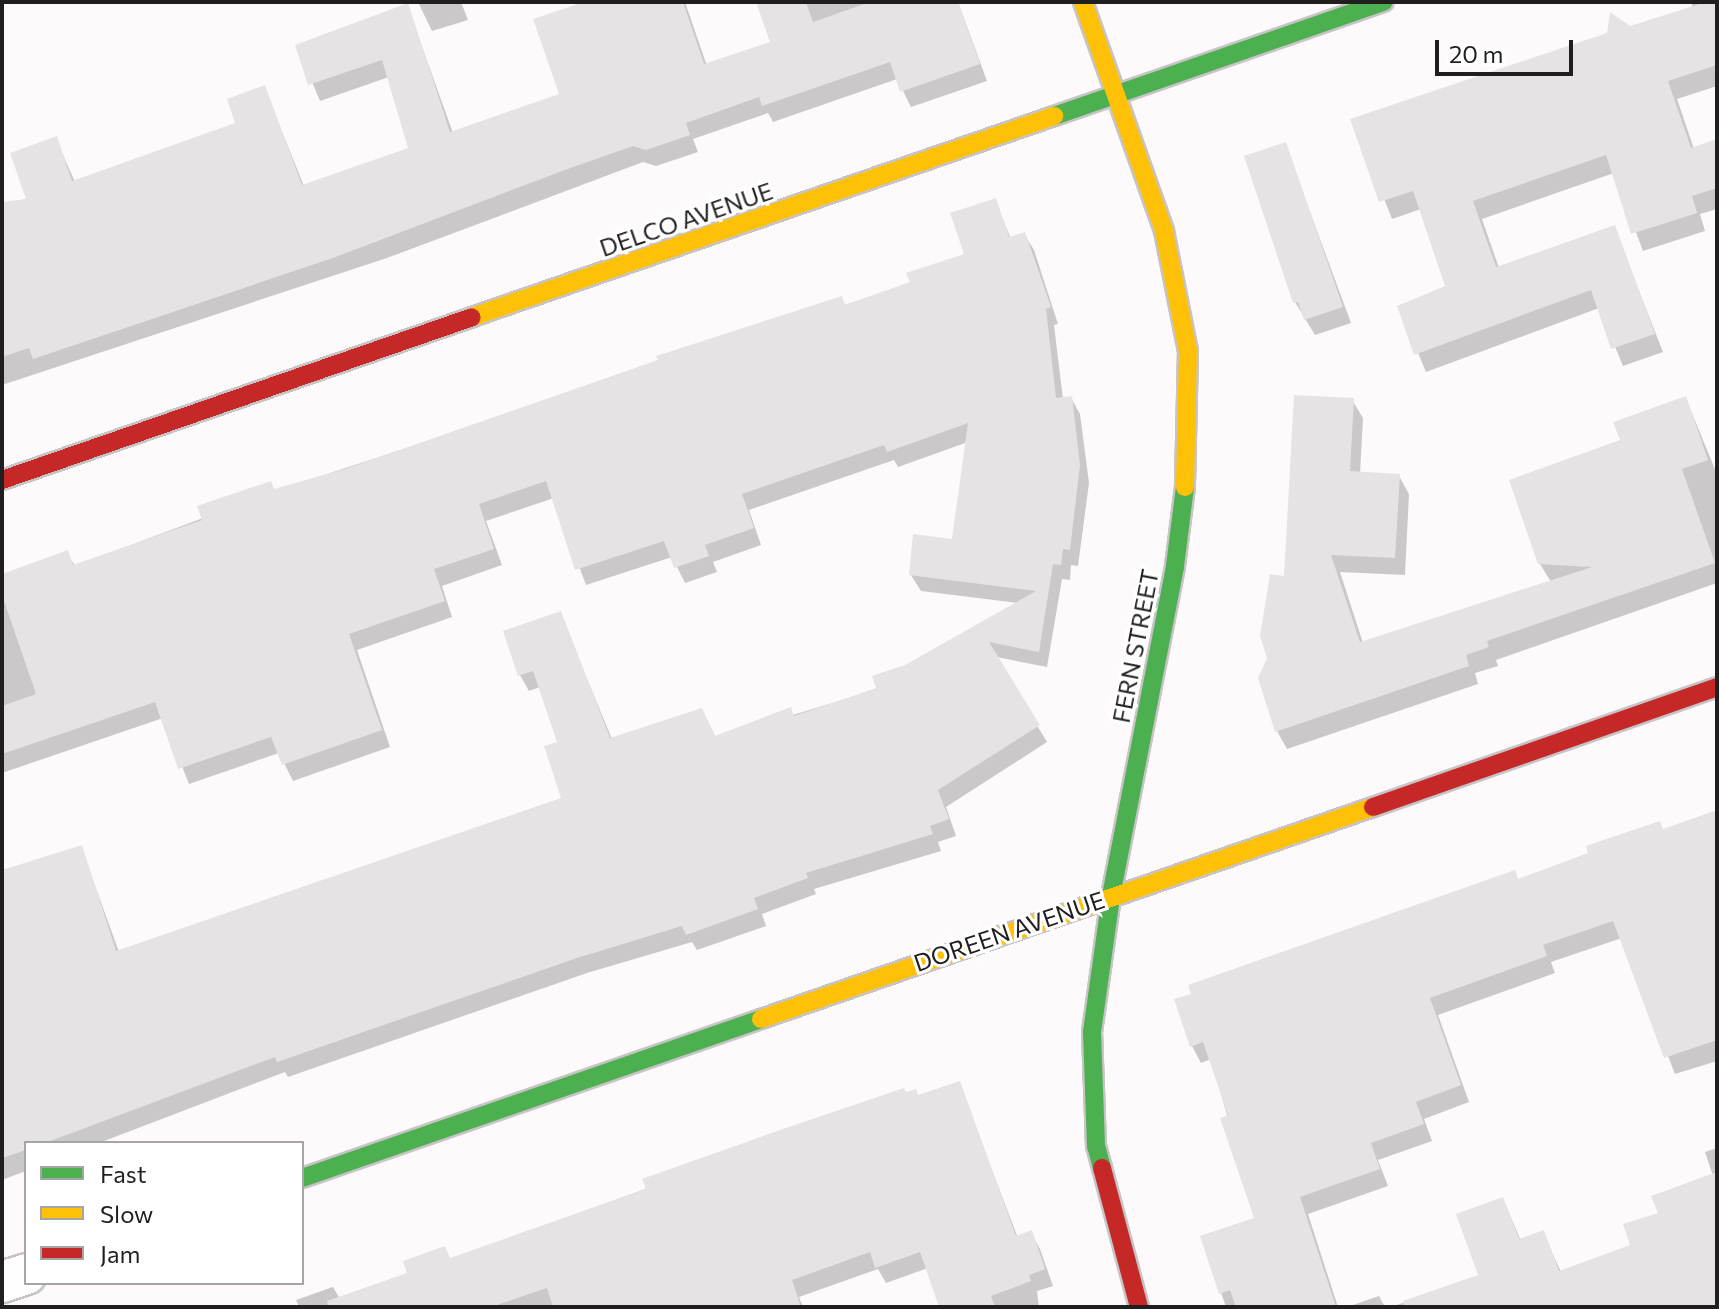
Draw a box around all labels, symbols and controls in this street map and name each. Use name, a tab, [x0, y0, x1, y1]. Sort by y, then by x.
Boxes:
scale bar	[1439, 24, 1577, 74]
text: 20 m	[1449, 39, 1503, 68]
street label: DELCO AVENUE	[596, 176, 776, 262]
street label: FERN STREET	[1106, 567, 1164, 725]
street label: DOREEN AVENUE	[910, 885, 1108, 977]
legend	[24, 1141, 304, 1285]
text: Fast	[100, 1159, 147, 1188]
text: Slow	[100, 1199, 153, 1228]
text: Jam	[100, 1239, 140, 1268]

